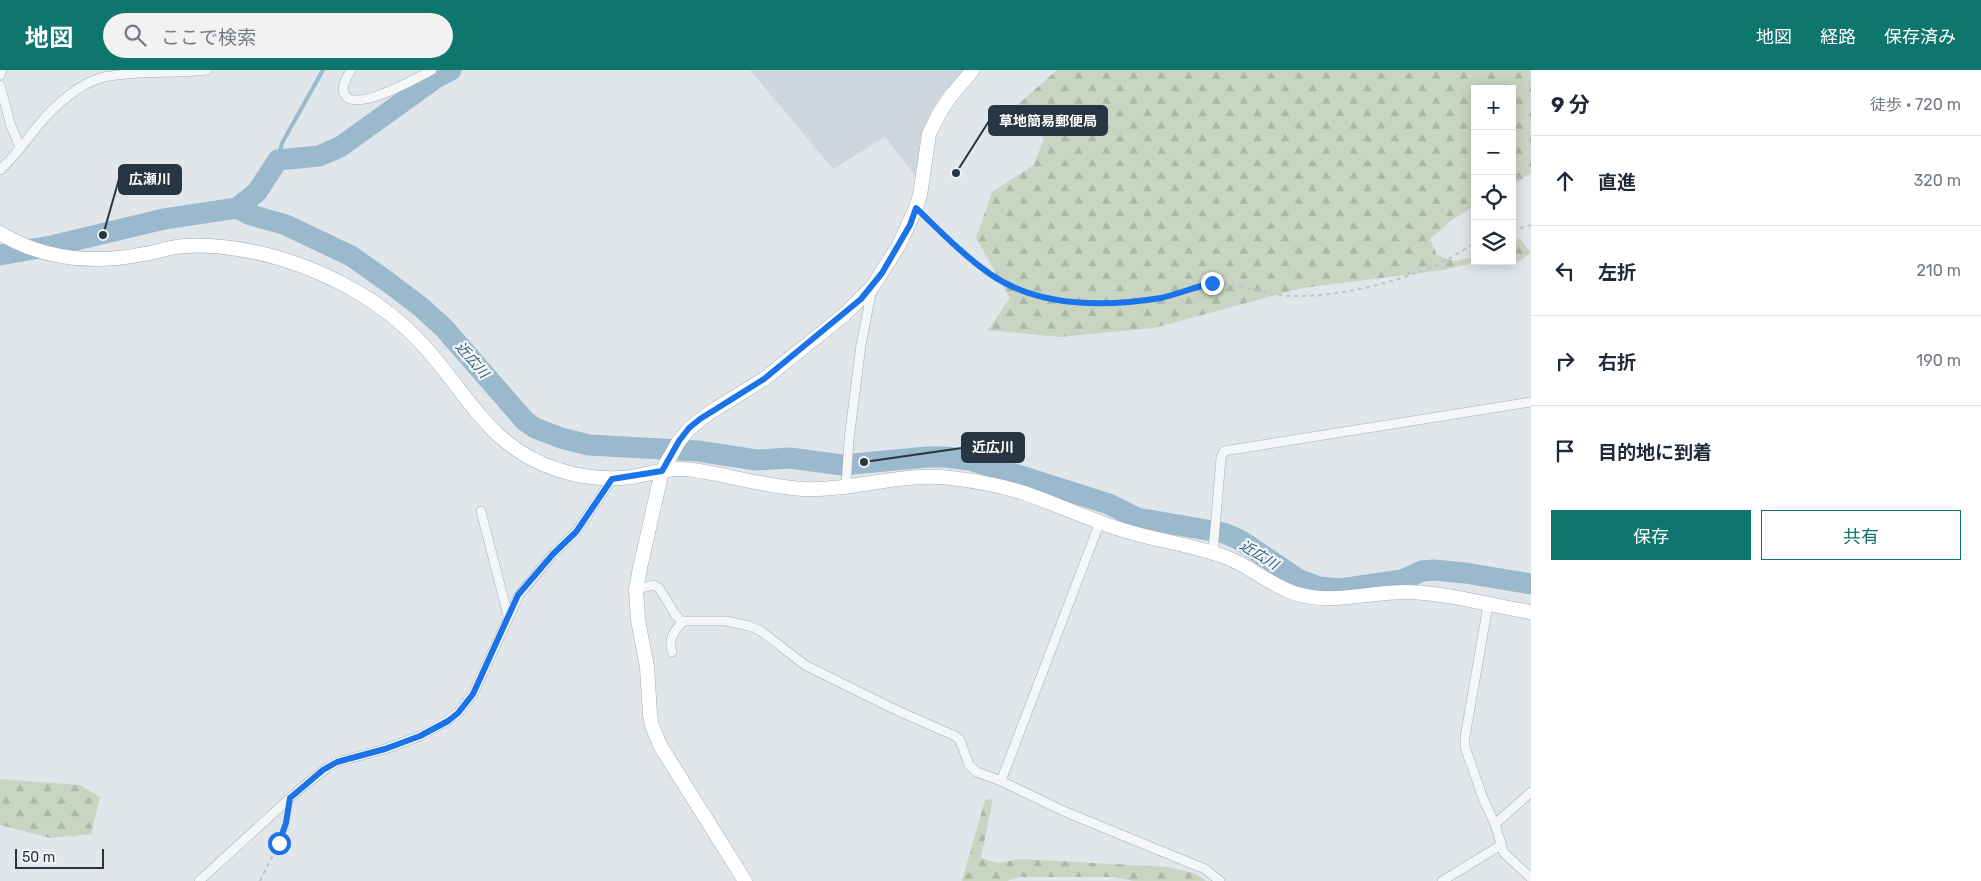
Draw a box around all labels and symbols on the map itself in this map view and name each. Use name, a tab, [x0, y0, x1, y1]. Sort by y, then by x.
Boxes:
callout: 草地簡易郵便局	[989, 106, 1107, 135]
text: 草地簡易郵便局	[999, 113, 1097, 130]
callout: 広瀬川	[119, 165, 181, 194]
text: 広瀬川	[129, 171, 171, 188]
route end	[1201, 272, 1224, 295]
water label: 近広川	[452, 339, 494, 383]
callout: 近広川	[962, 433, 1024, 462]
text: 近広川	[972, 439, 1014, 456]
water label: 近広川	[1237, 537, 1283, 574]
route start	[268, 832, 291, 855]
scale bar	[15, 846, 104, 869]

